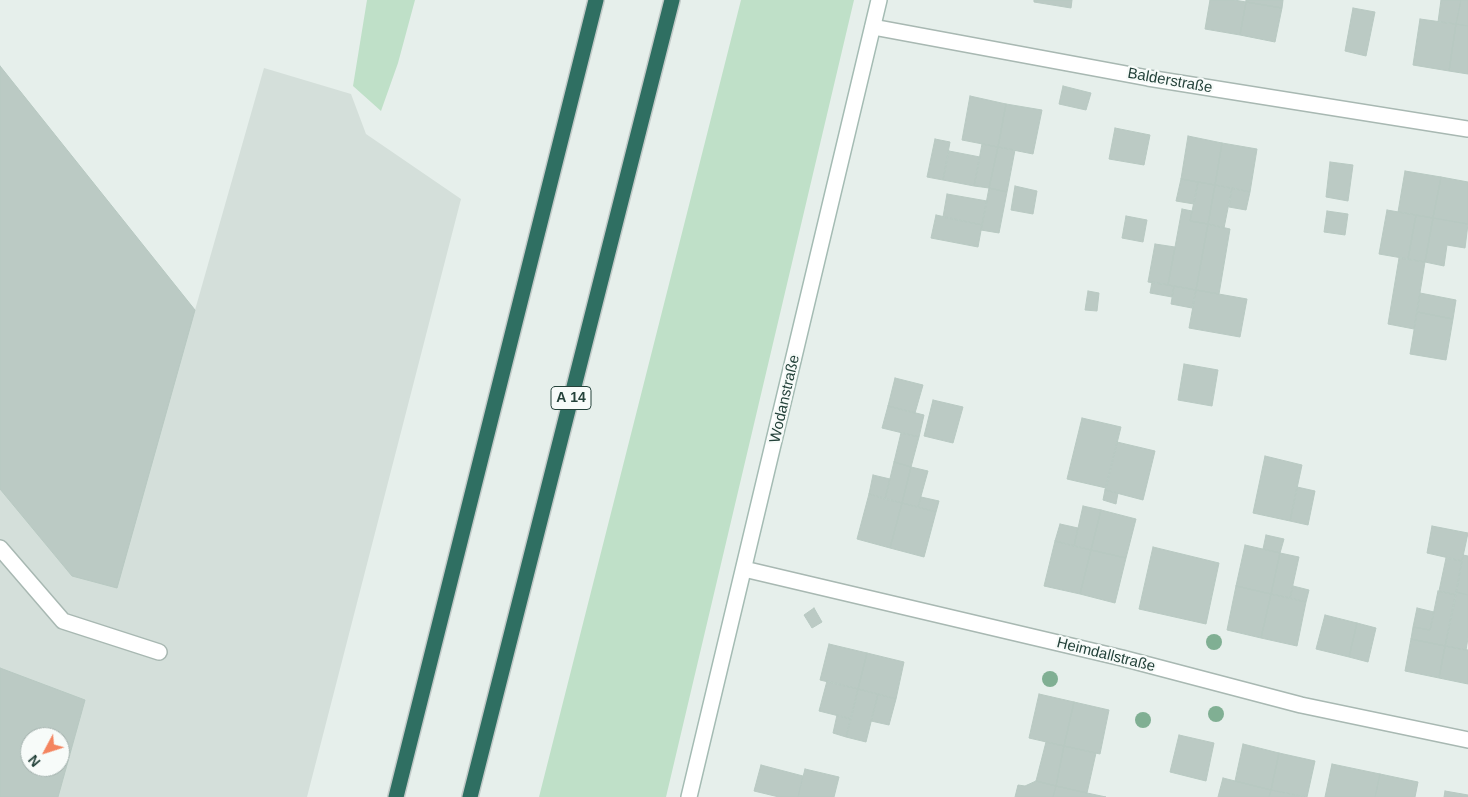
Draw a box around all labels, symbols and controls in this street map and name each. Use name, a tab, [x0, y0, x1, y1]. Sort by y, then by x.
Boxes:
street label: Balderstraße	[1126, 65, 1214, 97]
street label: Wodanstraße	[766, 353, 804, 445]
road number: A 14	[551, 386, 591, 409]
street label: Heimdallstraße	[1055, 634, 1157, 676]
north arrow	[20, 727, 70, 777]
text: N	[25, 752, 44, 770]

